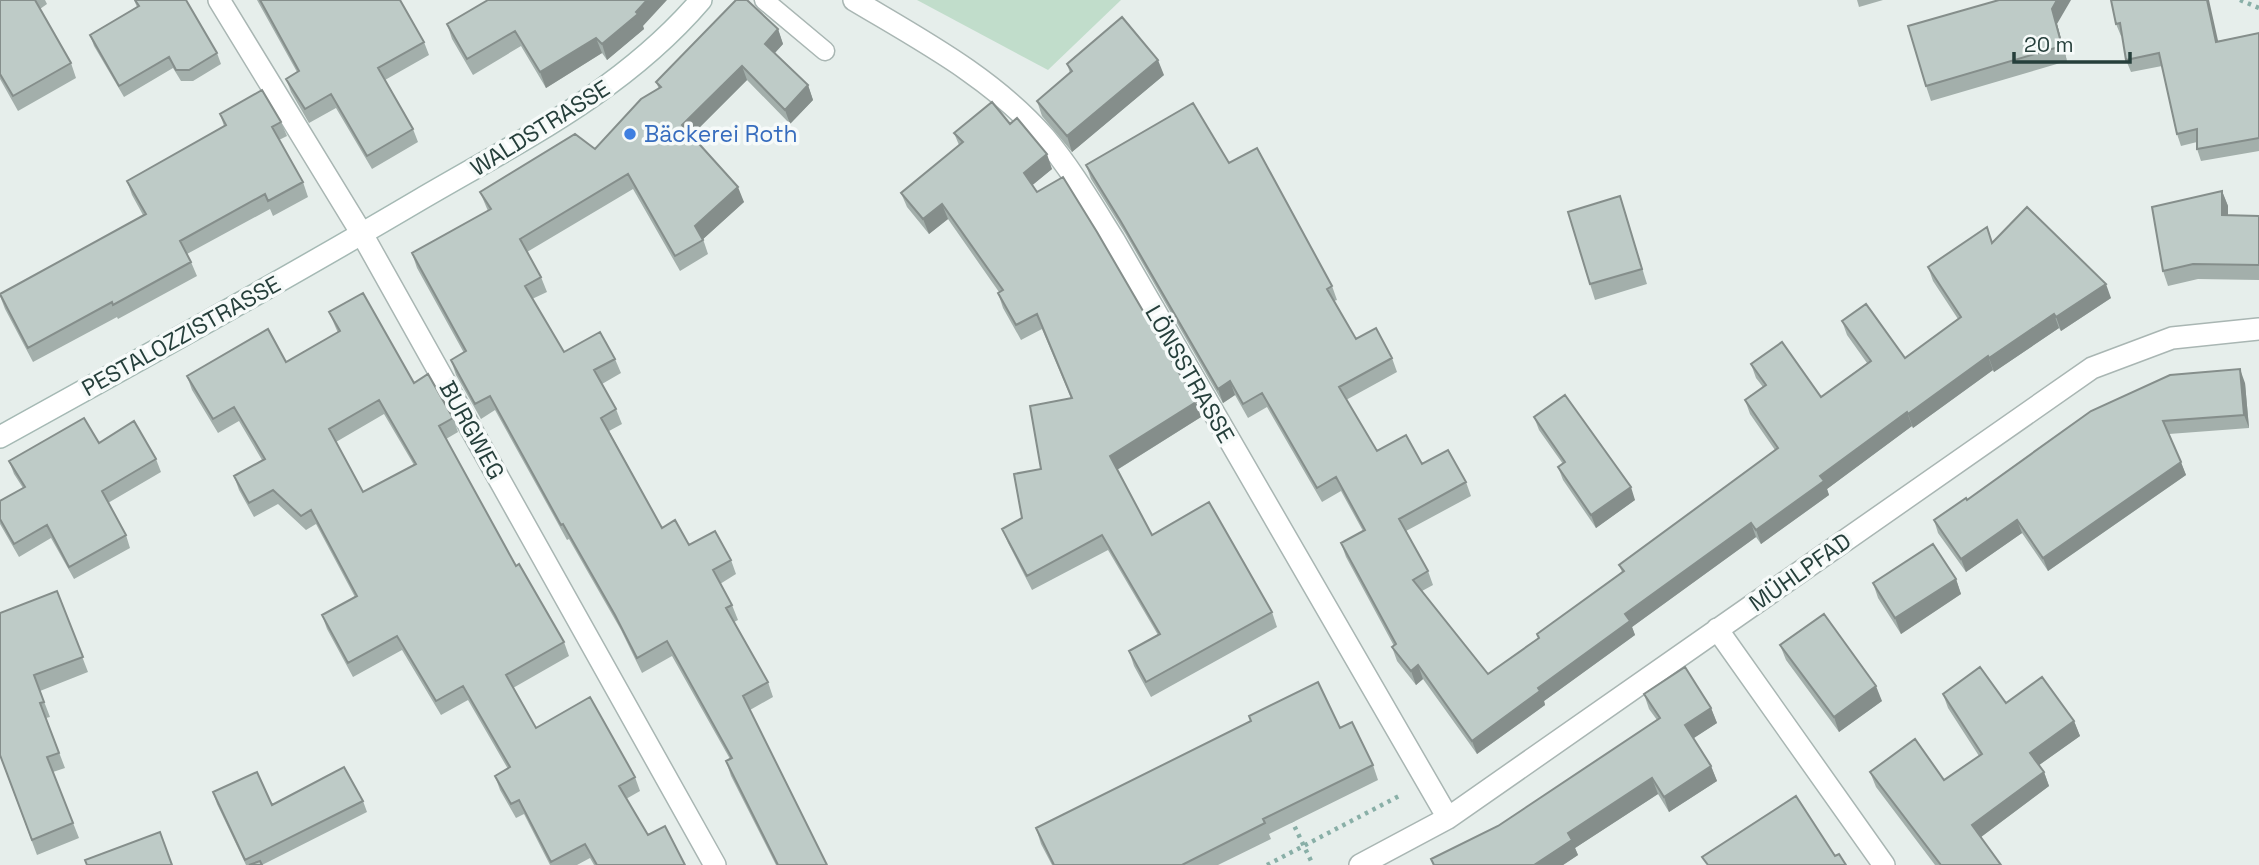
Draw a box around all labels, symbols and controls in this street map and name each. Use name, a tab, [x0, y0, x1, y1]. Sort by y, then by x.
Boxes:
scale bar	[2014, 21, 2130, 65]
text: 20 m	[2024, 31, 2074, 58]
street label: WALDSTRASSE	[465, 73, 615, 183]
place label: Bäckerei Roth	[644, 119, 798, 149]
marker: Bäckerei Roth	[622, 126, 638, 142]
street label: PESTALOZZISTRASSE	[76, 269, 286, 403]
street label: LÖNSSTRASSE	[1139, 300, 1241, 448]
street label: BURGWEG	[433, 375, 511, 485]
street label: MÜHLPFAD	[1743, 526, 1857, 618]

